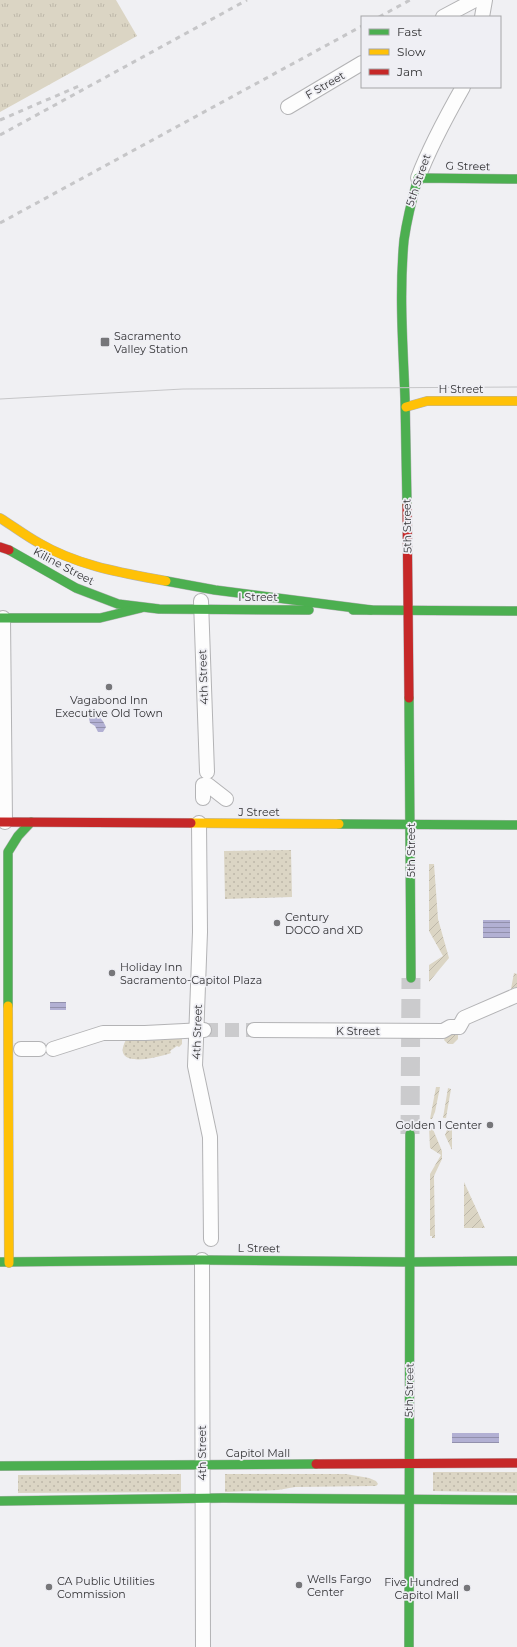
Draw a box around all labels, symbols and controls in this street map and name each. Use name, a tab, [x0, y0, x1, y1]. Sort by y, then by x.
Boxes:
legend	[361, 16, 501, 88]
text: Fast	[397, 24, 422, 39]
text: Slow	[397, 44, 426, 59]
text: Jam	[396, 64, 423, 79]
street label: F Street	[303, 68, 348, 102]
street label: 5th Street	[403, 152, 434, 208]
street label: G Street	[446, 159, 491, 173]
place label: Sacramento Valley Station	[114, 329, 188, 356]
marker: Sacramento Valley Station	[99, 336, 111, 348]
street label: H Street	[438, 382, 484, 396]
street label: 5th Street	[400, 498, 414, 553]
street label: Kiline Street	[31, 544, 97, 588]
street label: I Street	[238, 590, 278, 604]
street label: 4th Street	[195, 649, 211, 705]
marker: Vagabond Inn Executive Old Town	[104, 682, 114, 692]
place label: Vagabond Inn Executive Old Town	[55, 693, 163, 720]
street label: J Street	[237, 805, 280, 819]
street label: 5th Street	[404, 822, 418, 877]
place label: Century DOCO and XD	[285, 910, 363, 937]
marker: Century DOCO and XD	[272, 918, 282, 928]
place label: Holiday Inn Sacramento-Capitol Plaza	[120, 960, 262, 987]
marker: Holiday Inn Sacramento-Capitol Plaza	[107, 968, 117, 978]
street label: 4th Street	[189, 1004, 205, 1060]
street label: K Street	[336, 1024, 381, 1038]
place label: Golden 1 Center	[395, 1118, 482, 1132]
marker: Golden 1 Center	[485, 1120, 495, 1130]
street label: L Street	[238, 1241, 281, 1255]
street label: 5th Street	[402, 1362, 416, 1417]
street label: 4th Street	[195, 1425, 209, 1481]
street label: Capitol Mall	[226, 1446, 290, 1460]
place label: Wells Fargo Center	[307, 1572, 371, 1599]
place label: CA Public Utilities Commission	[57, 1574, 155, 1601]
place label: Five Hundred Capitol Mall	[384, 1575, 459, 1602]
marker: Wells Fargo Center	[294, 1580, 304, 1590]
marker: CA Public Utilities Commission	[44, 1582, 54, 1592]
marker: Five Hundred Capitol Mall	[462, 1583, 472, 1593]

